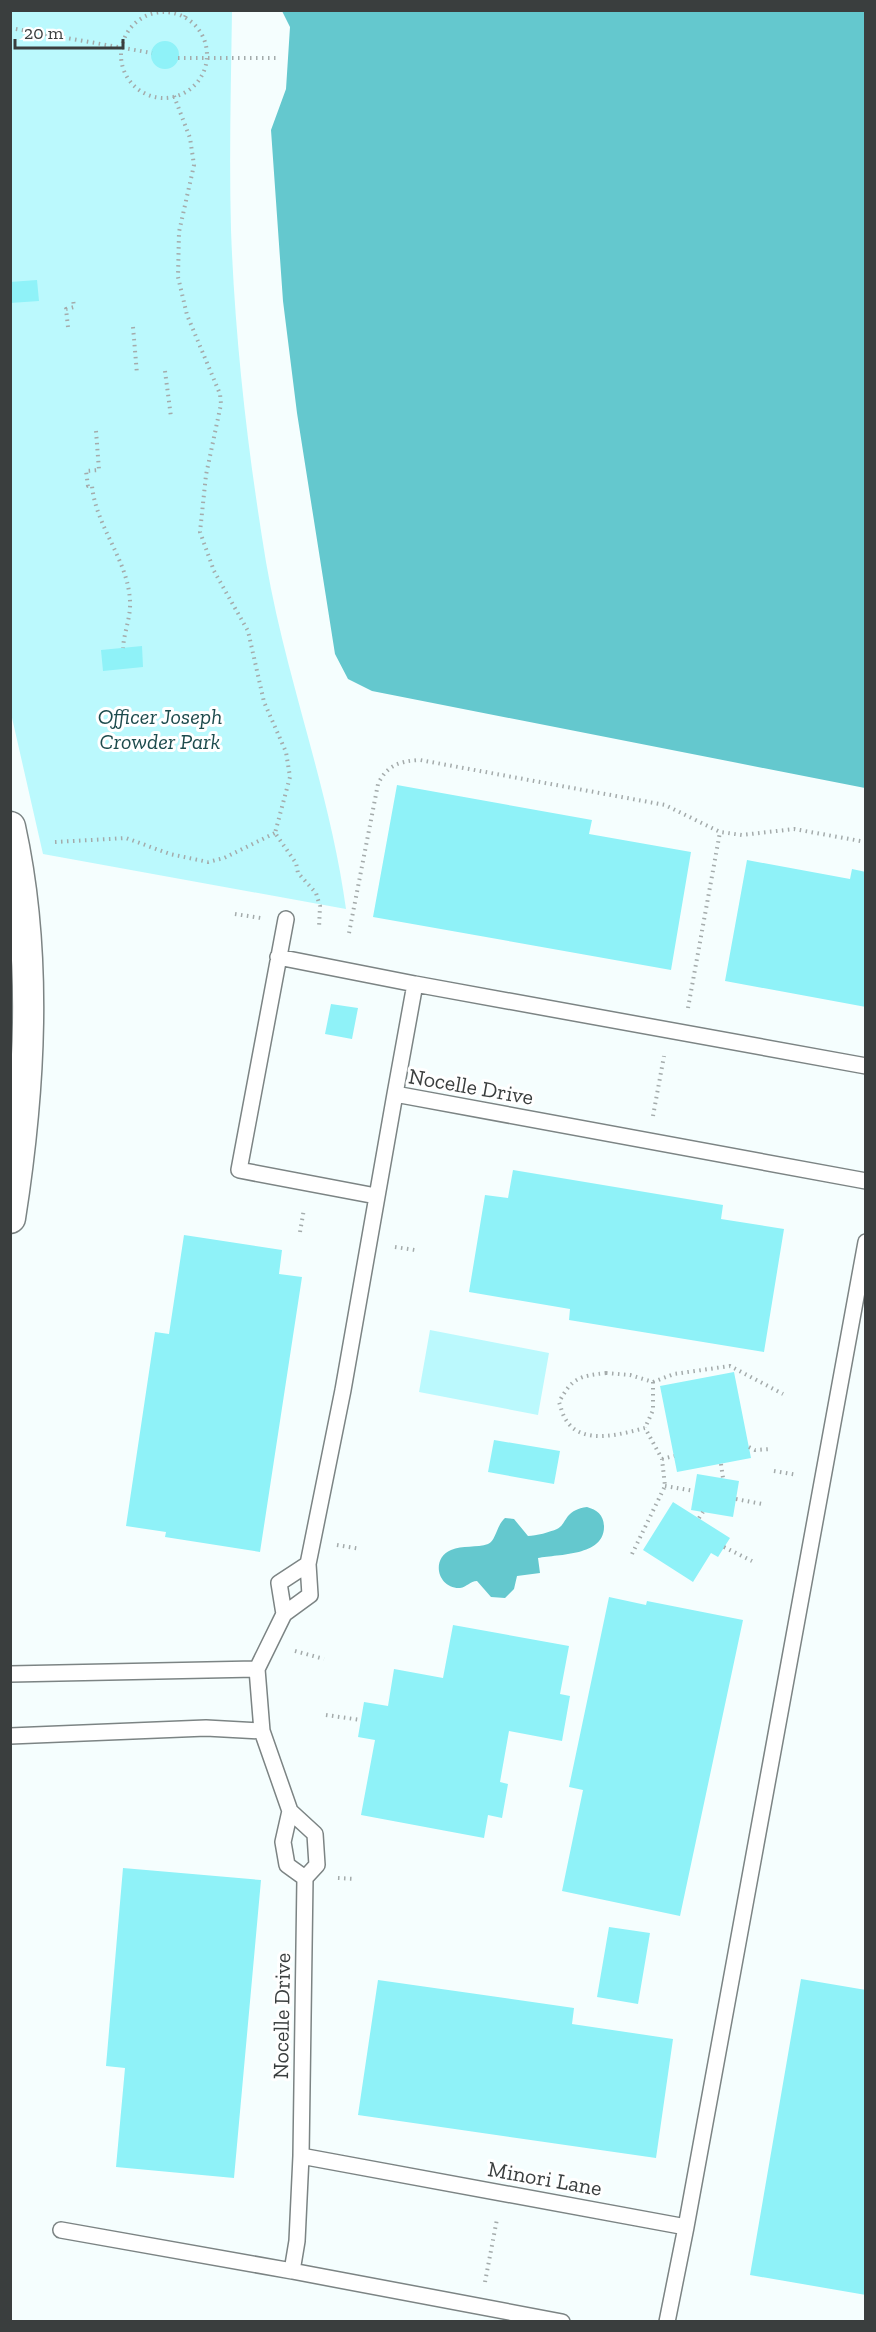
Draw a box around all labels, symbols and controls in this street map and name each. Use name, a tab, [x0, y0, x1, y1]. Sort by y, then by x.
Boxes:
scale bar	[15, 12, 123, 50]
text: 20 m	[24, 22, 64, 44]
park label: Officer Joseph Crowder Park	[98, 703, 222, 755]
street label: Nocelle Drive	[406, 1062, 535, 1111]
street label: Nocelle Drive	[267, 1953, 296, 2079]
street label: Minori Lane	[486, 2155, 604, 2202]

